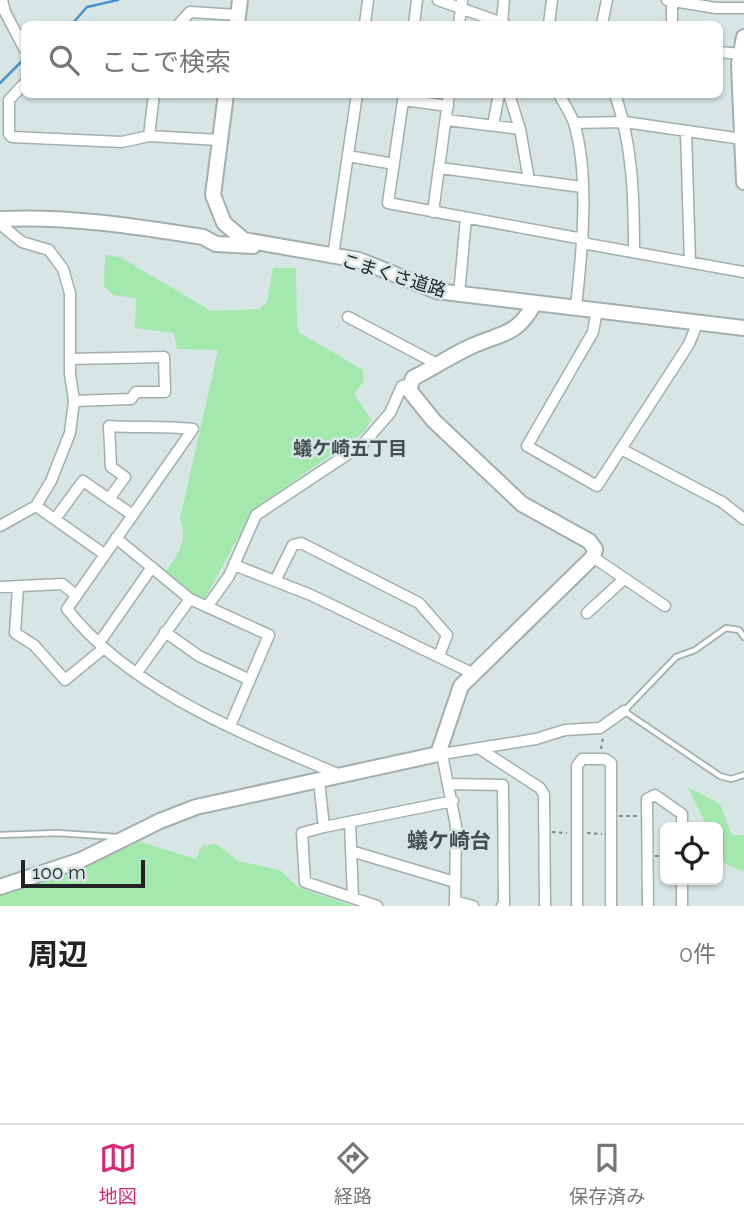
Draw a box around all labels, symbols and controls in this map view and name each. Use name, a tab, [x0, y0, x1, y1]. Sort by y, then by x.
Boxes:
search box	[21, 21, 723, 98]
icon: search	[45, 41, 83, 79]
text: ここで検索	[101, 47, 231, 77]
street label: こまくさ道路	[339, 249, 449, 301]
district label: 蟻ケ崎五丁目	[293, 437, 407, 459]
map controls	[660, 822, 723, 885]
button: locate	[660, 822, 723, 885]
district label: 蟻ケ崎台	[407, 828, 491, 853]
scale bar	[21, 857, 145, 889]
text: 100 m	[32, 861, 86, 883]
text: 周辺	[28, 937, 88, 972]
text: 0件	[679, 940, 716, 967]
tab: 地図	[99, 1139, 137, 1208]
tab: 経路	[334, 1139, 372, 1208]
tab: 保存済み	[569, 1139, 645, 1208]

